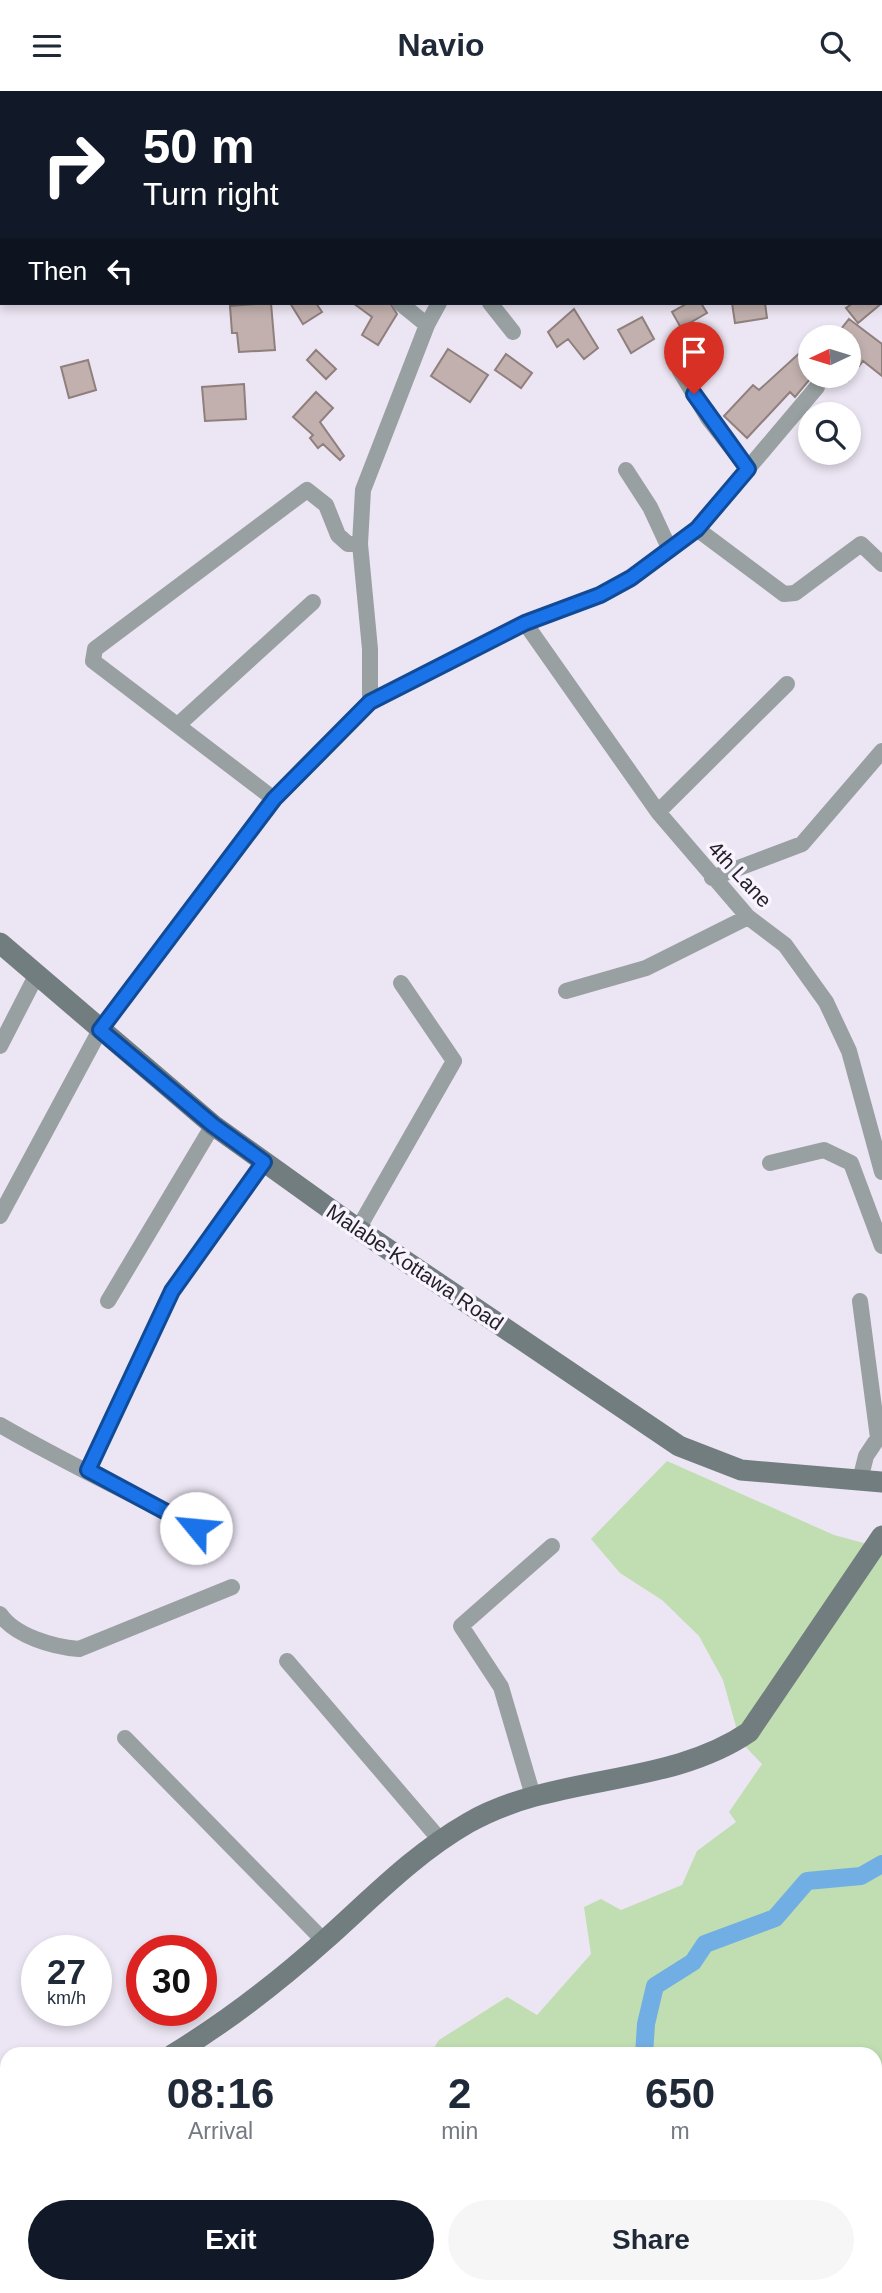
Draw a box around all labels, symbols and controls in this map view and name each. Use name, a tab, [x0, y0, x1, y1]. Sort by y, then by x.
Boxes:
icon: menu	[28, 27, 66, 65]
text: Navio	[397, 27, 485, 63]
icon: search	[816, 27, 854, 65]
icon: right	[28, 119, 119, 210]
text: 50 m	[143, 119, 255, 173]
text: Turn right	[143, 176, 279, 212]
icon: left	[101, 252, 139, 290]
text: Then	[28, 256, 87, 286]
pin	[664, 322, 724, 394]
north arrow	[798, 325, 861, 389]
map controls	[798, 325, 861, 465]
icon: arrive	[675, 333, 713, 371]
button: search	[798, 402, 861, 465]
street label: 4th Lane	[704, 836, 776, 912]
street label: Malabe-Kottawa Road	[322, 1199, 508, 1335]
position arrow	[159, 1491, 233, 1565]
speed limit sign: 30	[126, 1935, 217, 2026]
text: 27	[47, 1952, 86, 1991]
text: km/h	[47, 1988, 86, 2008]
text: 08:16	[167, 2070, 274, 2117]
text: 2	[448, 2070, 471, 2117]
text: 650	[645, 2070, 715, 2117]
text: Arrival	[188, 2118, 253, 2144]
text: min	[441, 2118, 478, 2144]
text: m	[671, 2118, 690, 2144]
button: Exit	[28, 2200, 434, 2280]
button: Share	[448, 2200, 854, 2280]

